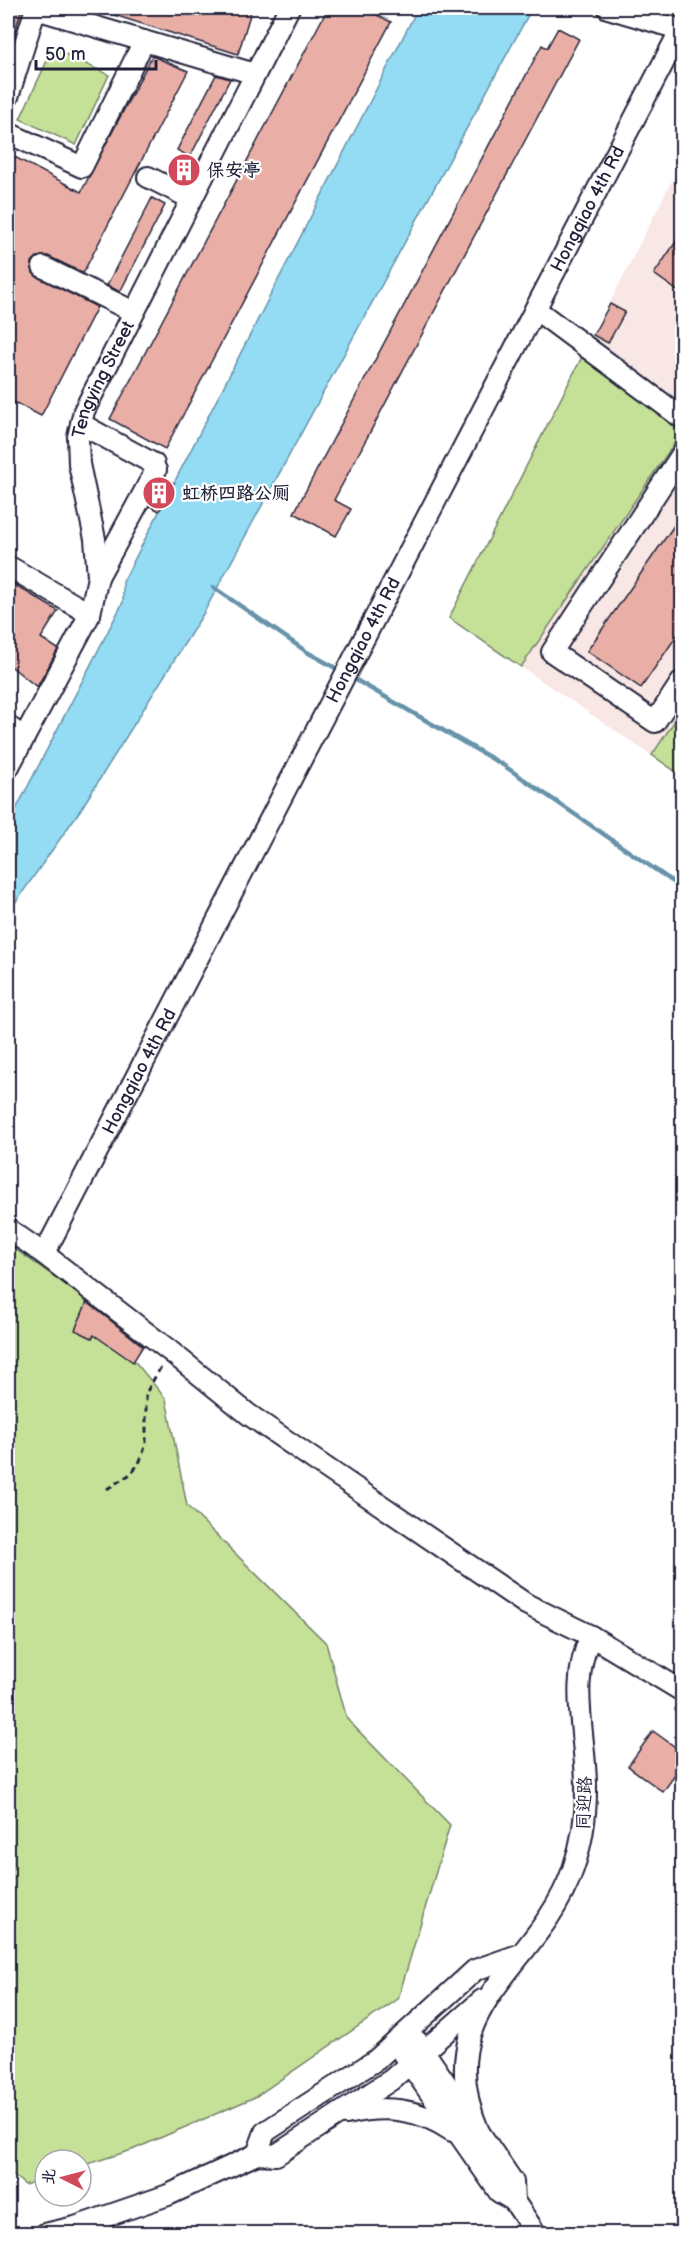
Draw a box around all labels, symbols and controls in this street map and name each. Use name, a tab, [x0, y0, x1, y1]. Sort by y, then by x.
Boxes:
scale bar	[36, 33, 156, 71]
text: 50 m	[45, 44, 86, 65]
street label: Hongqiao 4th Rd	[547, 143, 629, 275]
building icon: 保安亭	[166, 152, 202, 188]
place label: 保安亭	[207, 160, 261, 181]
street label: Tengying Street	[68, 317, 139, 440]
building icon: 虹桥四路公厕	[141, 475, 177, 511]
place label: 虹桥四路公厕	[182, 483, 290, 504]
street label: Hongqiao 4th Rd	[322, 574, 405, 707]
street label: Hongqiao 4th Rd	[98, 1005, 181, 1138]
street label: 同迎路	[573, 1776, 596, 1830]
north arrow	[33, 2148, 93, 2208]
text: 北	[39, 2168, 60, 2186]

